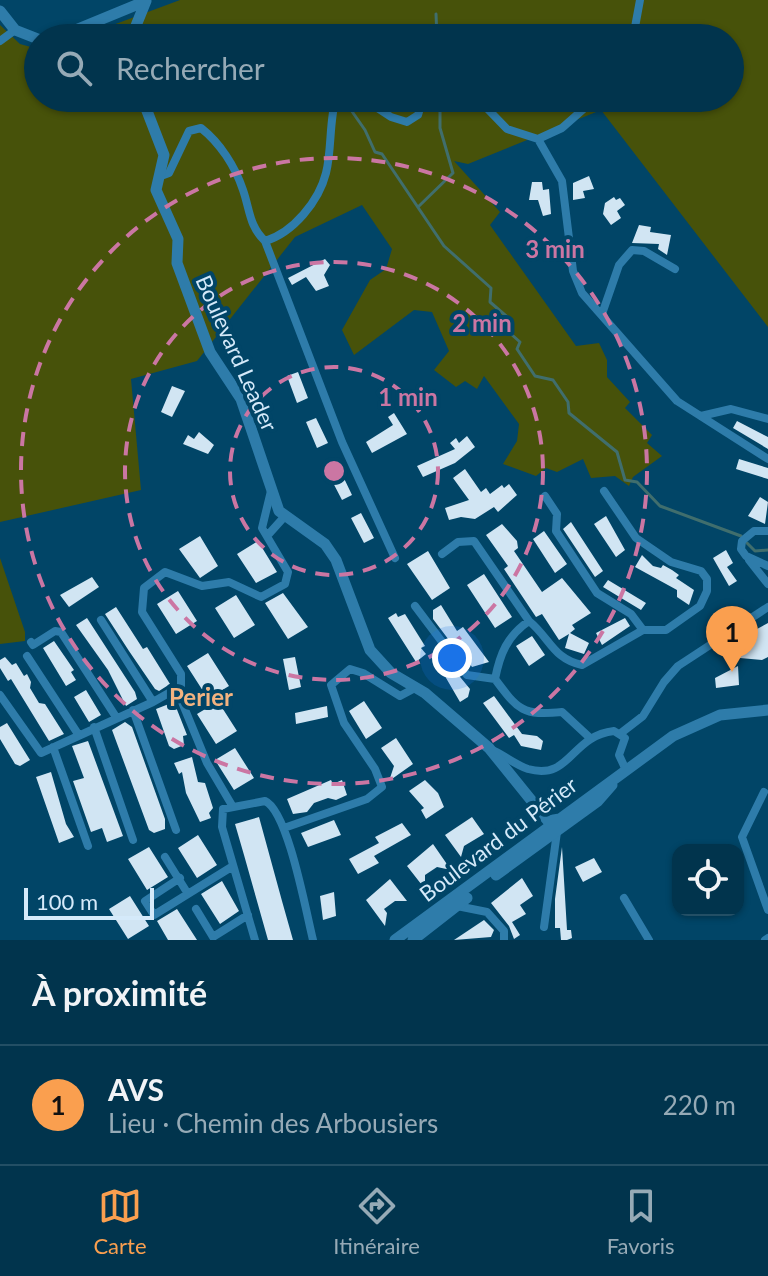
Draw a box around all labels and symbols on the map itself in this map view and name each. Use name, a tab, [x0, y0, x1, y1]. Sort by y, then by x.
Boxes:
text: 3 min	[525, 234, 585, 263]
street label: Boulevard Leader	[191, 271, 283, 435]
text: 2 min	[452, 308, 512, 337]
text: 1 min	[378, 382, 438, 411]
centre of rings	[320, 457, 348, 485]
pin: 1	[706, 606, 758, 672]
your location	[432, 638, 472, 678]
district label: Perier	[169, 682, 233, 711]
street label: Boulevard du Périer	[414, 771, 582, 907]
scale bar	[24, 884, 154, 920]

